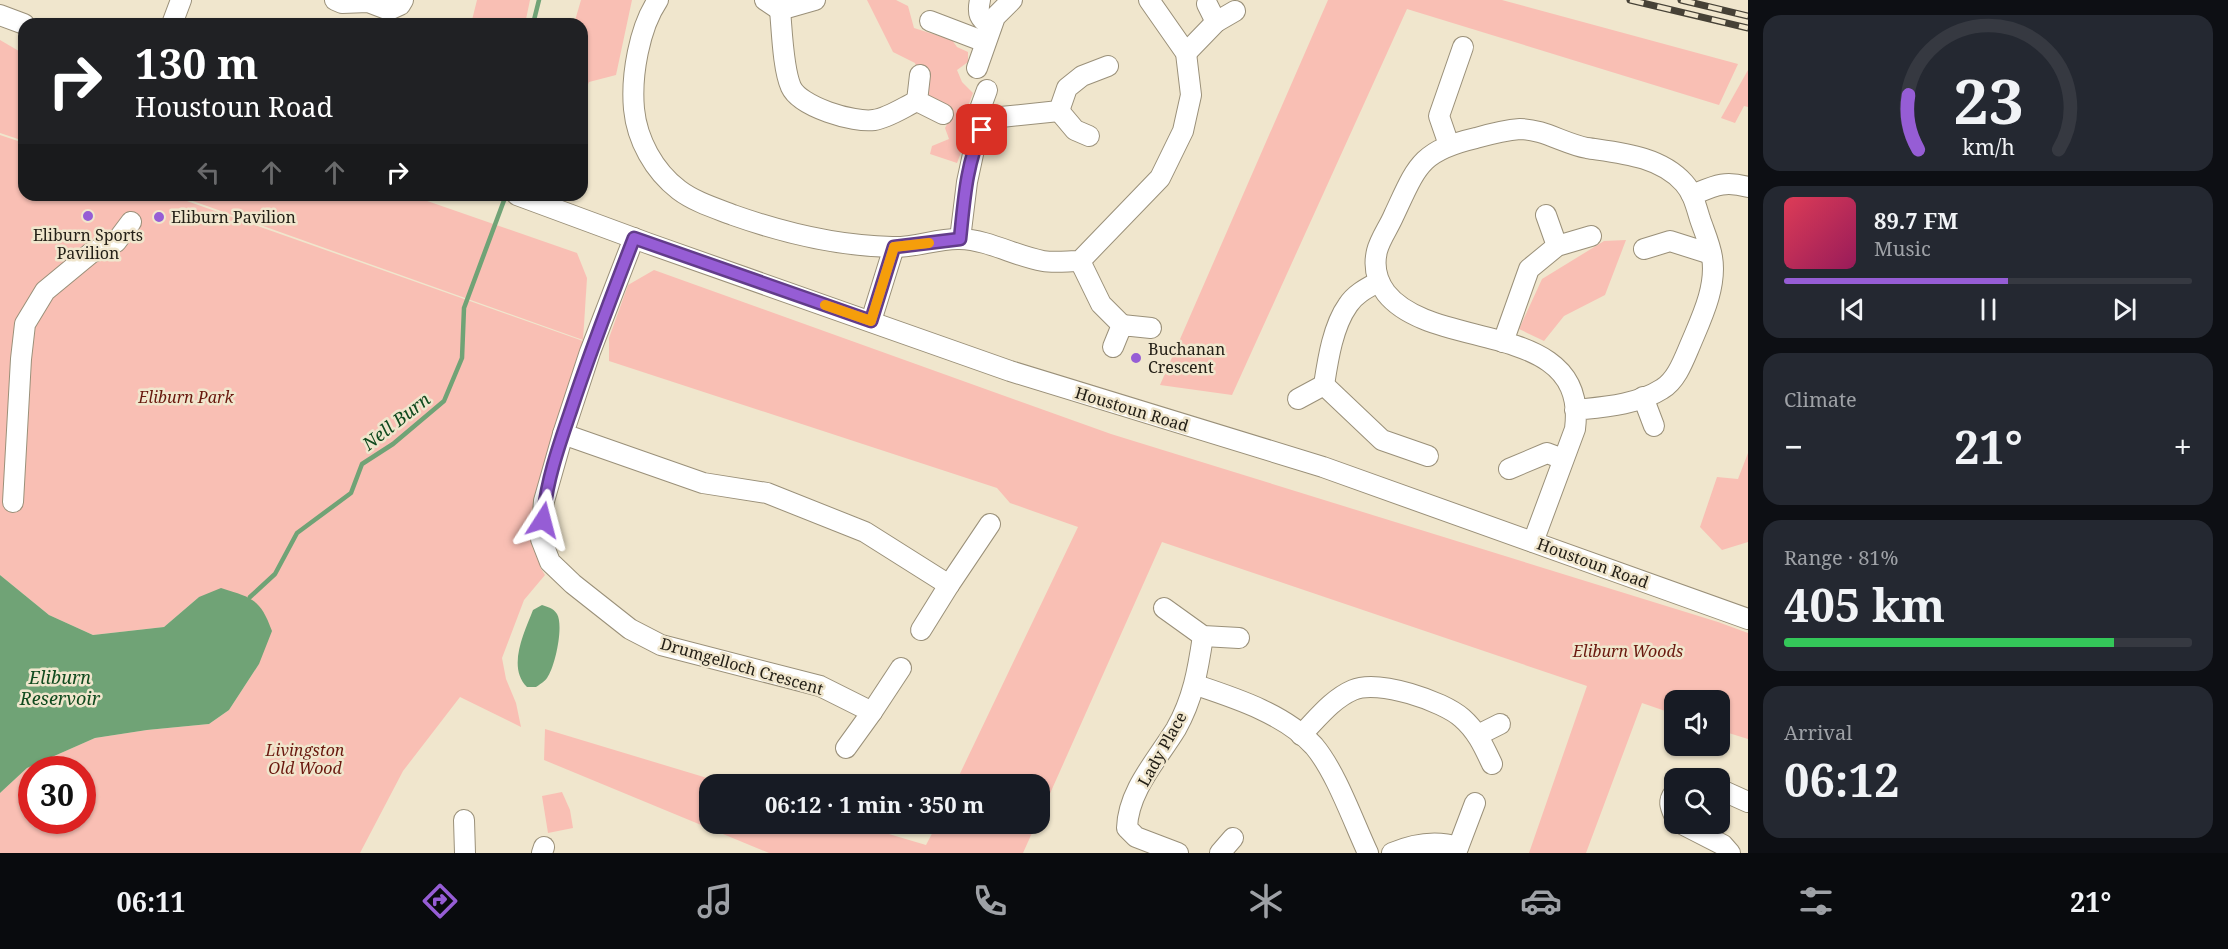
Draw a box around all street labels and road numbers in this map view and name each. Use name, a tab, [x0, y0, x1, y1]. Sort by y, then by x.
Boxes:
street label: Houstoun Road	[1073, 381, 1191, 437]
street label: Houstoun Road	[1534, 533, 1652, 593]
street label: Drumgelloch Crescent	[658, 632, 826, 700]
street label: Lady Place	[1132, 708, 1192, 790]

